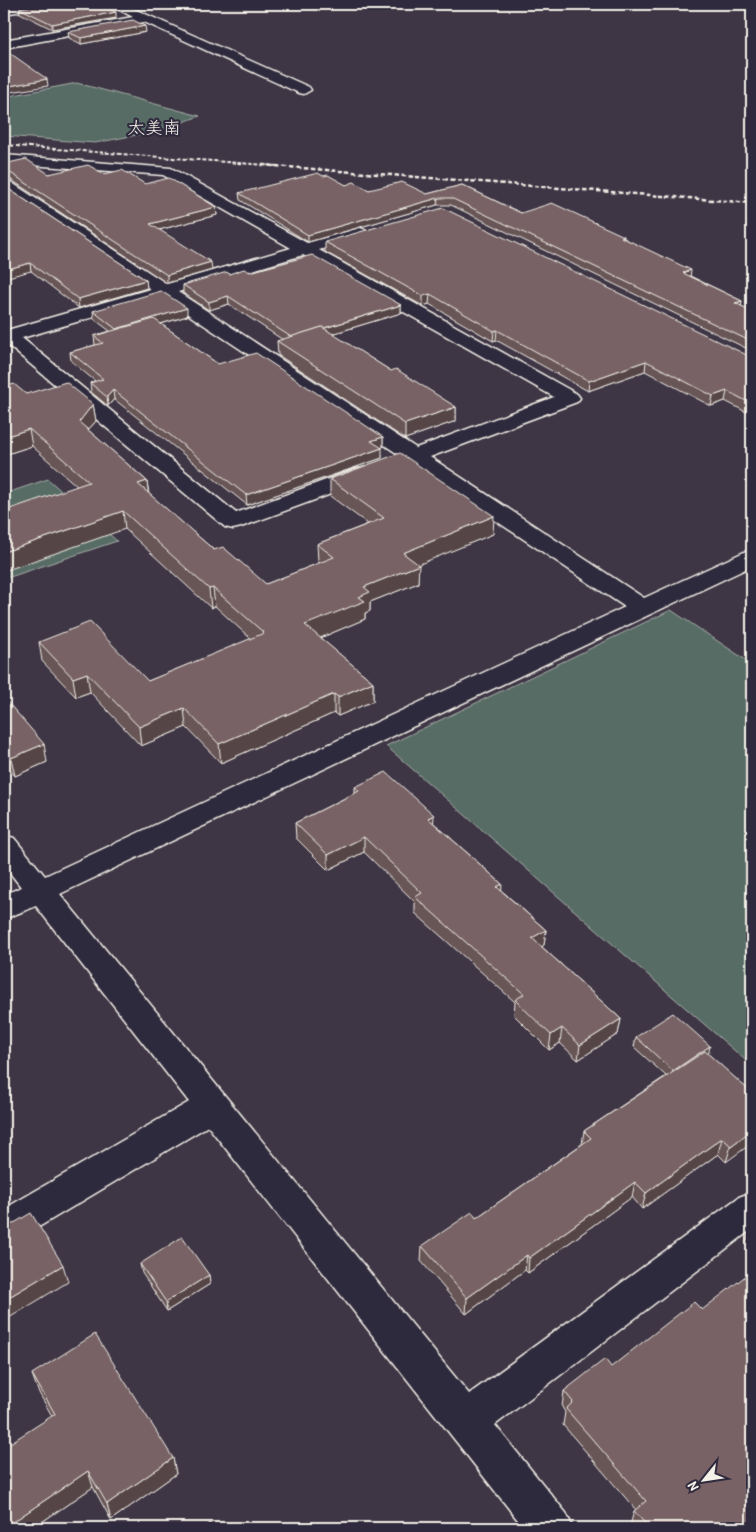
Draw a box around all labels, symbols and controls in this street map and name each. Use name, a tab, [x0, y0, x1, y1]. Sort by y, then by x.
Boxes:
district label: 太美南	[127, 115, 181, 140]
north arrow	[678, 1454, 728, 1504]
text: N	[682, 1478, 702, 1495]

